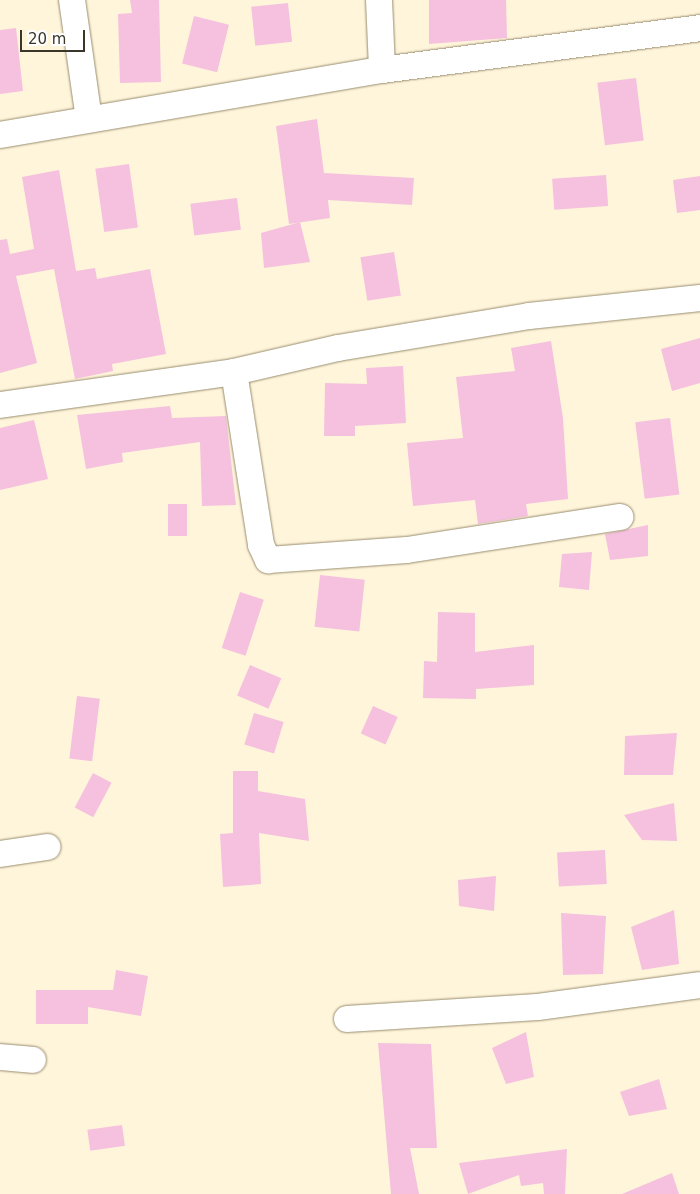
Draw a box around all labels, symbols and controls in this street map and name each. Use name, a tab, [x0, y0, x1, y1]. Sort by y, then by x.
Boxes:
scale bar	[22, 20, 88, 52]
text: 20 m	[28, 30, 66, 48]

